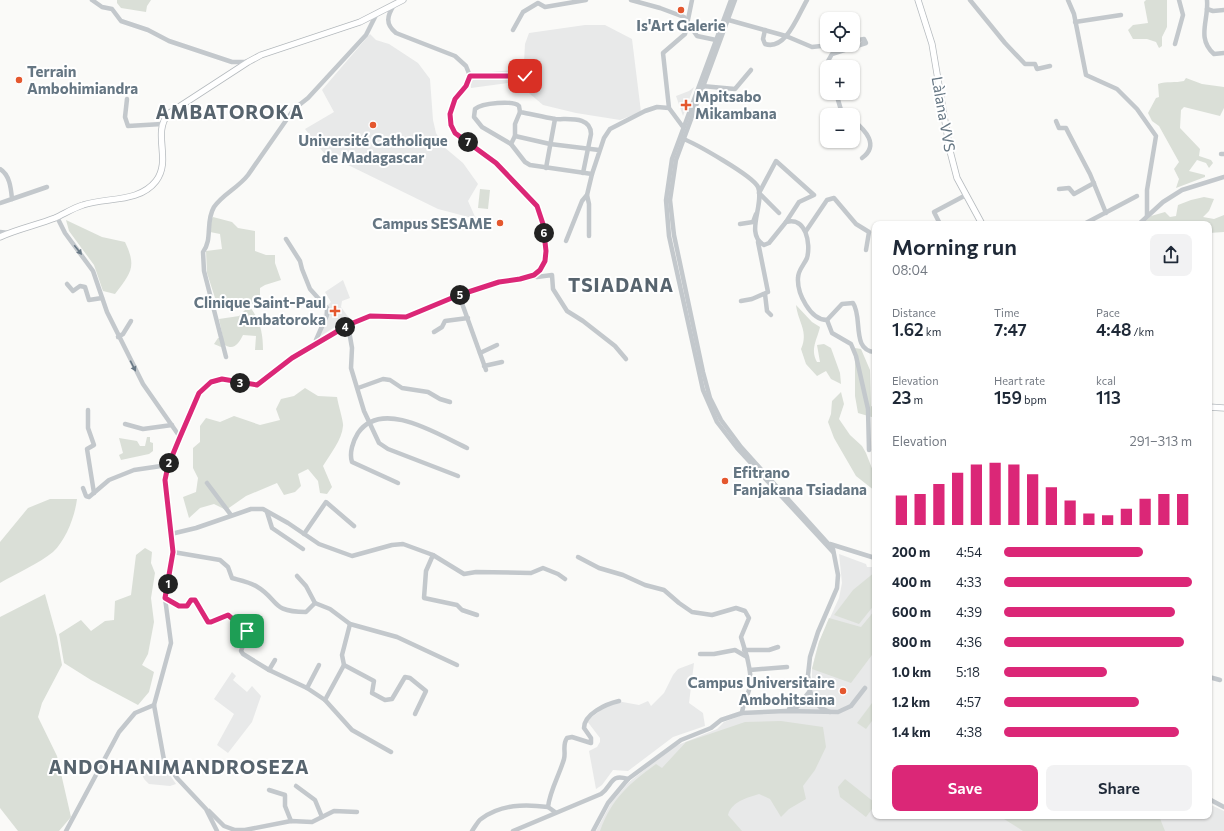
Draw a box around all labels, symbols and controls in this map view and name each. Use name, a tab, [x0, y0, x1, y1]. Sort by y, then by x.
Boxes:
marker: Is'Art Galerie	[676, 5, 686, 15]
map controls	[820, 12, 860, 148]
button: locate	[820, 12, 860, 52]
place label: Is'Art Galerie	[636, 16, 726, 34]
pin	[508, 59, 542, 93]
button: +	[820, 60, 860, 100]
place label: Terrain Ambohimiandra	[27, 62, 138, 97]
icon: check	[514, 65, 536, 87]
marker: Terrain Ambohimiandra	[14, 75, 24, 85]
street label: Làlana VVS	[929, 75, 960, 153]
place label: Mpitsabo Mikambana	[695, 87, 777, 122]
marker: Mpitsabo Mikambana	[680, 99, 692, 111]
district label: AMBATOROKA	[156, 100, 304, 123]
button: −	[820, 108, 860, 148]
marker: Université Catholique de Madagascar	[368, 120, 378, 130]
place label: Université Catholique de Madagascar	[298, 131, 448, 166]
pin: 7	[458, 132, 478, 152]
text: 7	[465, 135, 471, 148]
place label: Campus SESAME	[372, 214, 492, 232]
marker: Campus SESAME	[495, 218, 505, 228]
pin: 6	[534, 223, 554, 243]
text: 6	[541, 226, 547, 239]
text: Morning run	[892, 233, 1017, 260]
button: share	[1150, 234, 1192, 276]
one-way arrow	[74, 244, 82, 255]
text: 08:04	[892, 262, 928, 278]
district label: TSIADANA	[568, 273, 674, 296]
pin: 5	[450, 285, 470, 305]
text: 5	[457, 288, 463, 301]
place label: Clinique Saint-Paul Ambatoroka	[194, 293, 326, 328]
marker: Clinique Saint-Paul Ambatoroka	[329, 305, 341, 317]
text: Distance	[892, 306, 936, 319]
text: Time	[994, 306, 1019, 319]
text: Pace	[1096, 306, 1120, 319]
pin: 4	[335, 317, 355, 337]
text: 1.62	[892, 319, 924, 340]
text: 7:47	[994, 319, 1027, 340]
text: 4:48	[1096, 319, 1132, 340]
text: 4	[342, 320, 348, 333]
text: km	[924, 325, 941, 338]
text: /km	[1132, 325, 1154, 338]
one-way arrow	[130, 361, 136, 372]
pin: 3	[230, 373, 250, 393]
text: Elevation	[892, 374, 938, 387]
text: Heart rate	[994, 374, 1045, 387]
text: kcal	[1096, 374, 1116, 387]
text: 3	[237, 376, 243, 389]
text: 23	[892, 387, 911, 408]
text: 159	[994, 387, 1022, 408]
text: 113	[1096, 387, 1121, 408]
text: m	[911, 393, 923, 406]
text: bpm	[1022, 393, 1047, 406]
text: Elevation	[892, 433, 947, 449]
text: 291–313 m	[1129, 433, 1192, 449]
pin: 2	[159, 453, 179, 473]
text: 2	[166, 456, 172, 469]
place label: Efitrano Fanjakana Tsiadana	[733, 463, 867, 498]
marker: Efitrano Fanjakana Tsiadana	[720, 476, 730, 486]
text: 200 m	[892, 544, 930, 560]
text: 4:54	[956, 544, 982, 560]
pin: 1	[158, 574, 178, 594]
text: 400 m	[892, 574, 931, 590]
text: 4:33	[956, 574, 982, 590]
text: 1	[166, 577, 170, 590]
text: 600 m	[892, 604, 931, 620]
text: 4:39	[956, 604, 982, 620]
pin	[230, 614, 264, 648]
icon: arrive	[236, 620, 258, 642]
text: 800 m	[892, 634, 931, 650]
text: 4:36	[956, 634, 982, 650]
text: 1.0 km	[892, 664, 931, 680]
text: 5:18	[956, 664, 980, 680]
place label: Campus Universitaire Ambohitsaina	[688, 673, 835, 708]
marker: Campus Universitaire Ambohitsaina	[838, 686, 848, 696]
text: 1.2 km	[892, 694, 930, 710]
text: 4:57	[956, 694, 981, 710]
text: 1.4 km	[892, 724, 931, 740]
text: 4:38	[956, 724, 982, 740]
district label: ANDOHANIMANDROSEZA	[48, 755, 310, 778]
button: Save	[892, 765, 1038, 811]
button: Share	[1046, 765, 1192, 811]

